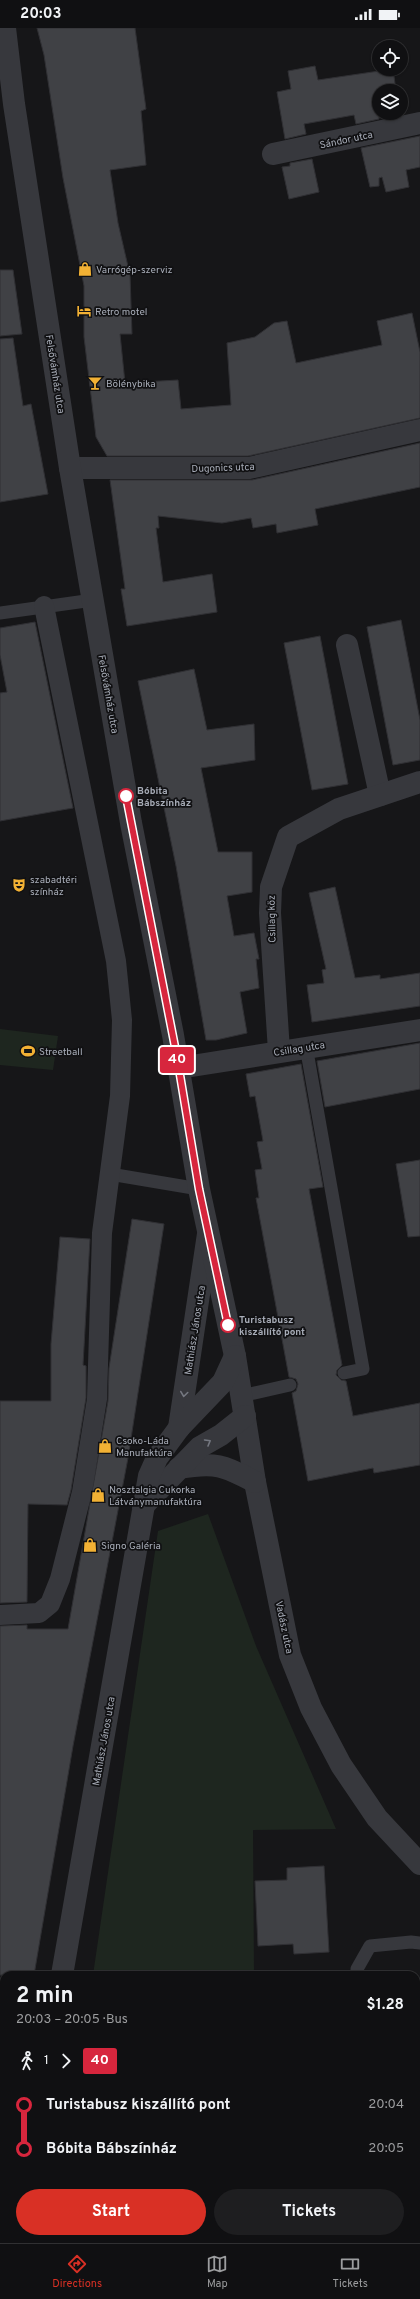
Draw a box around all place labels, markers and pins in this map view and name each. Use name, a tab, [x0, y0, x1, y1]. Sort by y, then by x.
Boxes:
shop icon: Varrógép-szerviz	[77, 261, 93, 277]
place label: Varrógép-szerviz	[96, 264, 173, 277]
hotel icon: Retro motel	[76, 303, 92, 319]
place label: Retro motel	[95, 306, 147, 319]
bar icon: Bölénybika	[87, 375, 103, 391]
place label: Bölénybika	[106, 378, 156, 391]
place label: Bóbita Bábszínház	[137, 785, 191, 810]
marker: Bóbita Bábszínház	[118, 788, 134, 804]
place label: szabadtéri színház	[30, 874, 77, 899]
theatre icon: szabadtéri színház	[11, 877, 27, 893]
sports icon: Streetball	[20, 1043, 36, 1059]
place label: Streetball	[39, 1046, 83, 1059]
place label: Turistabusz kiszállító pont	[239, 1314, 305, 1339]
marker: Turistabusz kiszállító pont	[220, 1317, 236, 1333]
place label: Csoko-Láda Manufaktúra	[116, 1435, 172, 1460]
shop icon: Csoko-Láda Manufaktúra	[97, 1438, 113, 1454]
place label: Nosztalgia Cukorka Látványmanufaktúra	[109, 1484, 202, 1509]
shop icon: Nosztalgia Cukorka Látványmanufaktúra	[90, 1487, 106, 1503]
shop icon: Signo Galéria	[82, 1537, 98, 1553]
place label: Signo Galéria	[101, 1540, 161, 1553]

